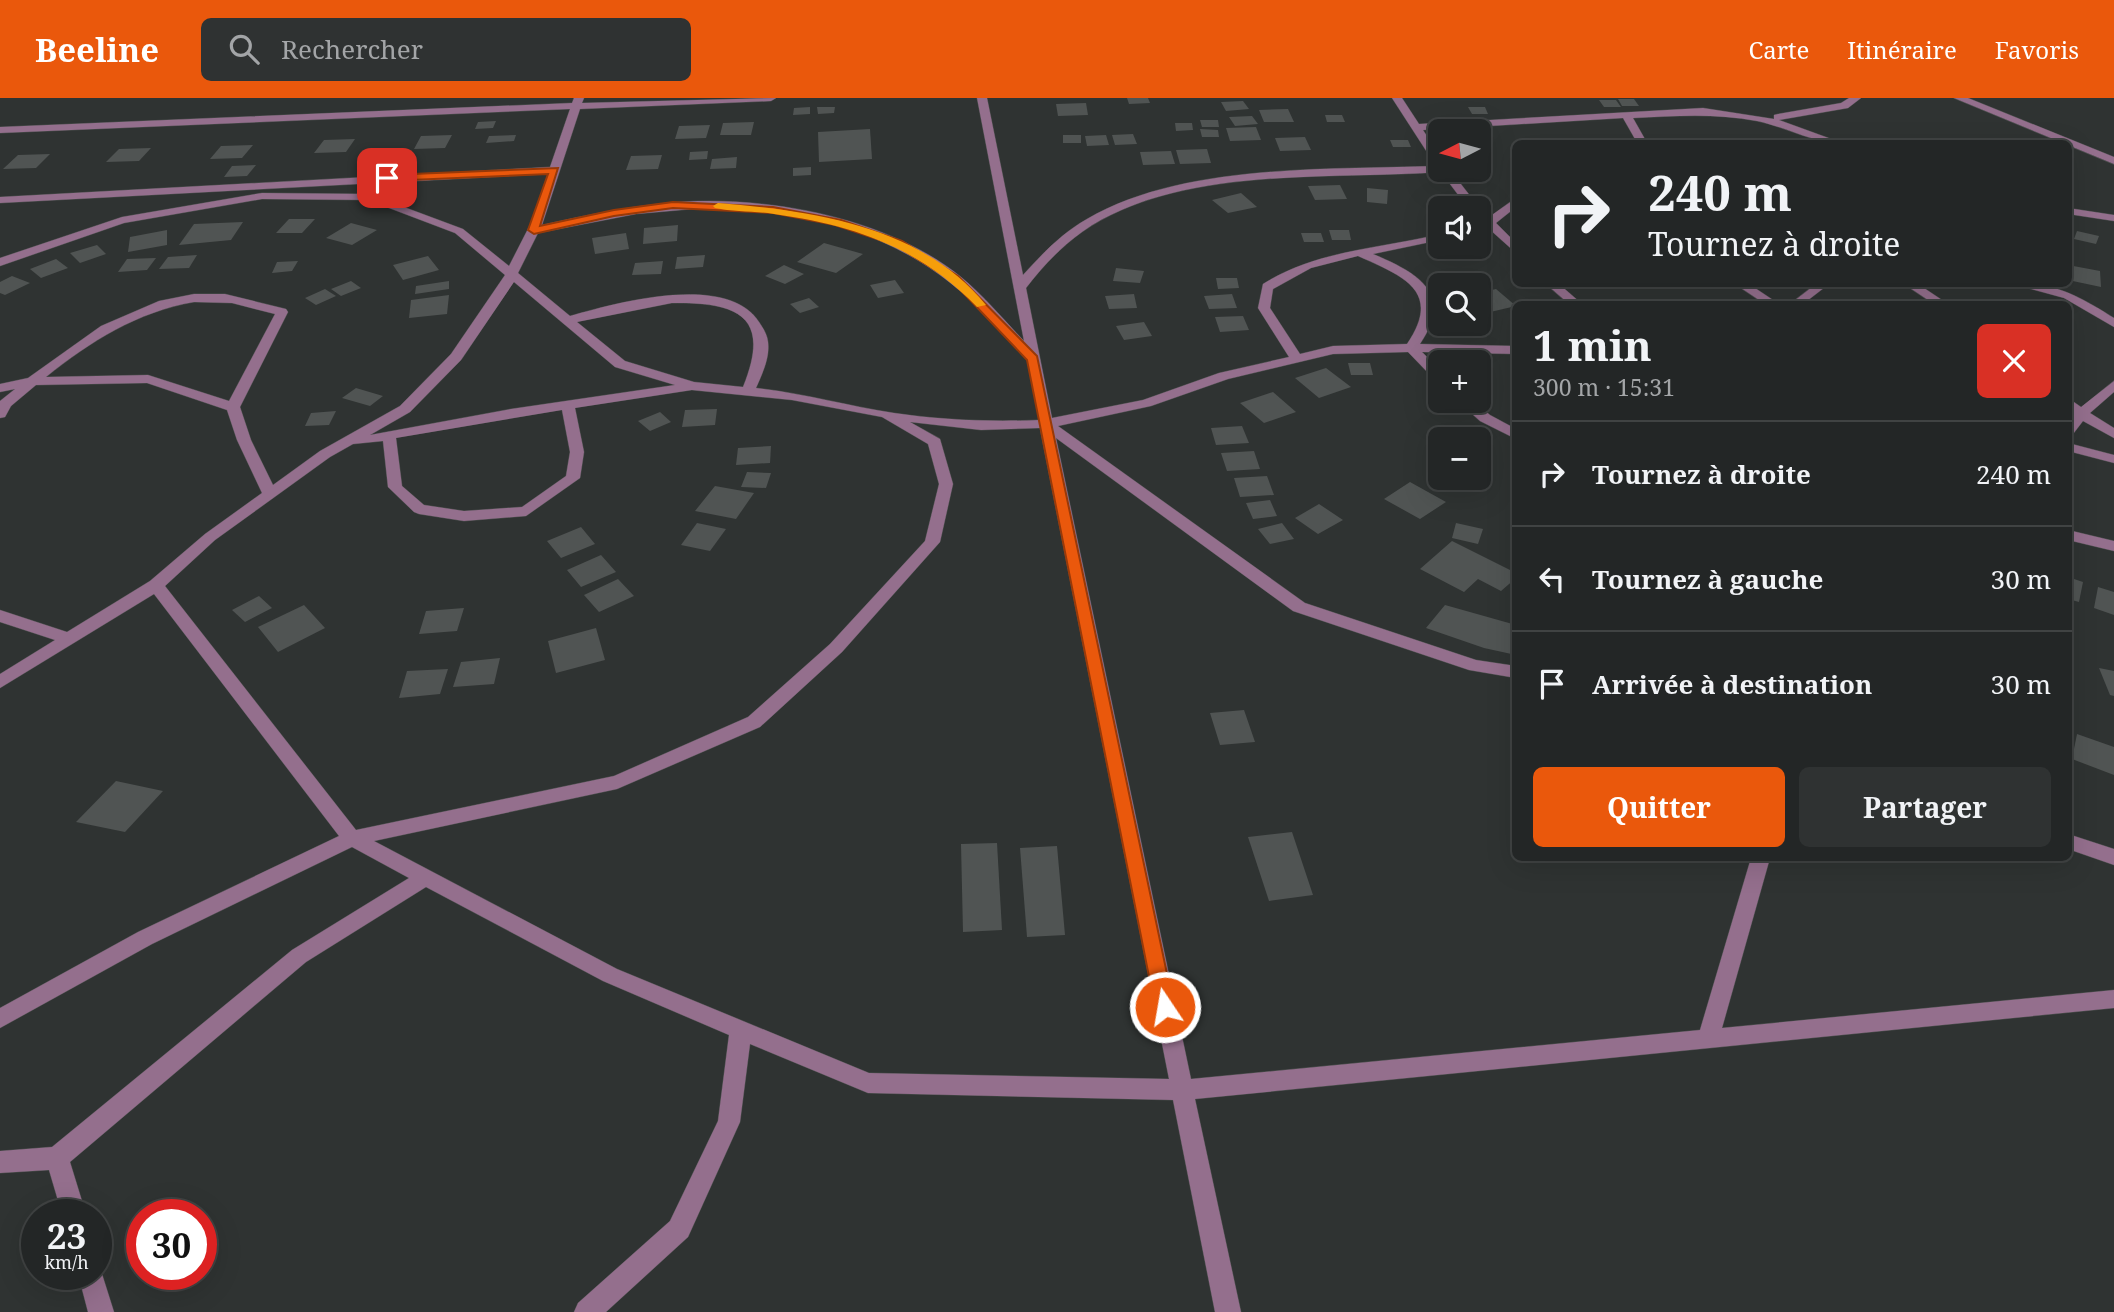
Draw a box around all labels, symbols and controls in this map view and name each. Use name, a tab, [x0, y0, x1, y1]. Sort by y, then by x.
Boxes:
search box	[201, 18, 691, 81]
text: Beeline	[35, 27, 159, 72]
icon: search	[225, 30, 263, 68]
text: Rechercher	[281, 31, 423, 67]
text: Carte	[1748, 33, 1809, 66]
text: Itinéraire	[1847, 33, 1957, 66]
text: Favoris	[1995, 33, 2079, 66]
north arrow	[1428, 119, 1491, 182]
map controls	[1428, 119, 1491, 490]
pin	[357, 148, 417, 208]
icon: arrive	[368, 159, 406, 197]
text: 240 m	[1648, 159, 1792, 225]
icon: right	[1533, 168, 1624, 259]
button: sound	[1428, 196, 1491, 259]
text: Tournez à droite	[1648, 222, 1900, 265]
button: search	[1428, 273, 1491, 336]
text: 1 min	[1533, 316, 1652, 373]
button: close	[1977, 324, 2051, 398]
button: +	[1428, 350, 1491, 413]
text: 300 m · 15:31	[1533, 371, 1675, 403]
button: −	[1428, 427, 1491, 490]
icon: right	[1533, 455, 1571, 493]
text: Tournez à droite	[1592, 456, 1811, 492]
text: 240 m	[1976, 456, 2051, 492]
icon: left	[1533, 560, 1571, 598]
text: Tournez à gauche	[1592, 561, 1823, 597]
text: 30 m	[1991, 561, 2051, 597]
icon: arrive	[1533, 665, 1571, 703]
text: Arrivée à destination	[1592, 666, 1872, 702]
text: 30 m	[1991, 666, 2051, 702]
button: Quitter	[1533, 767, 1785, 847]
button: Partager	[1799, 767, 2051, 847]
position arrow	[1128, 970, 1202, 1044]
speed limit sign: 30	[126, 1199, 217, 1290]
text: 23	[47, 1212, 86, 1259]
text: km/h	[44, 1250, 89, 1274]

